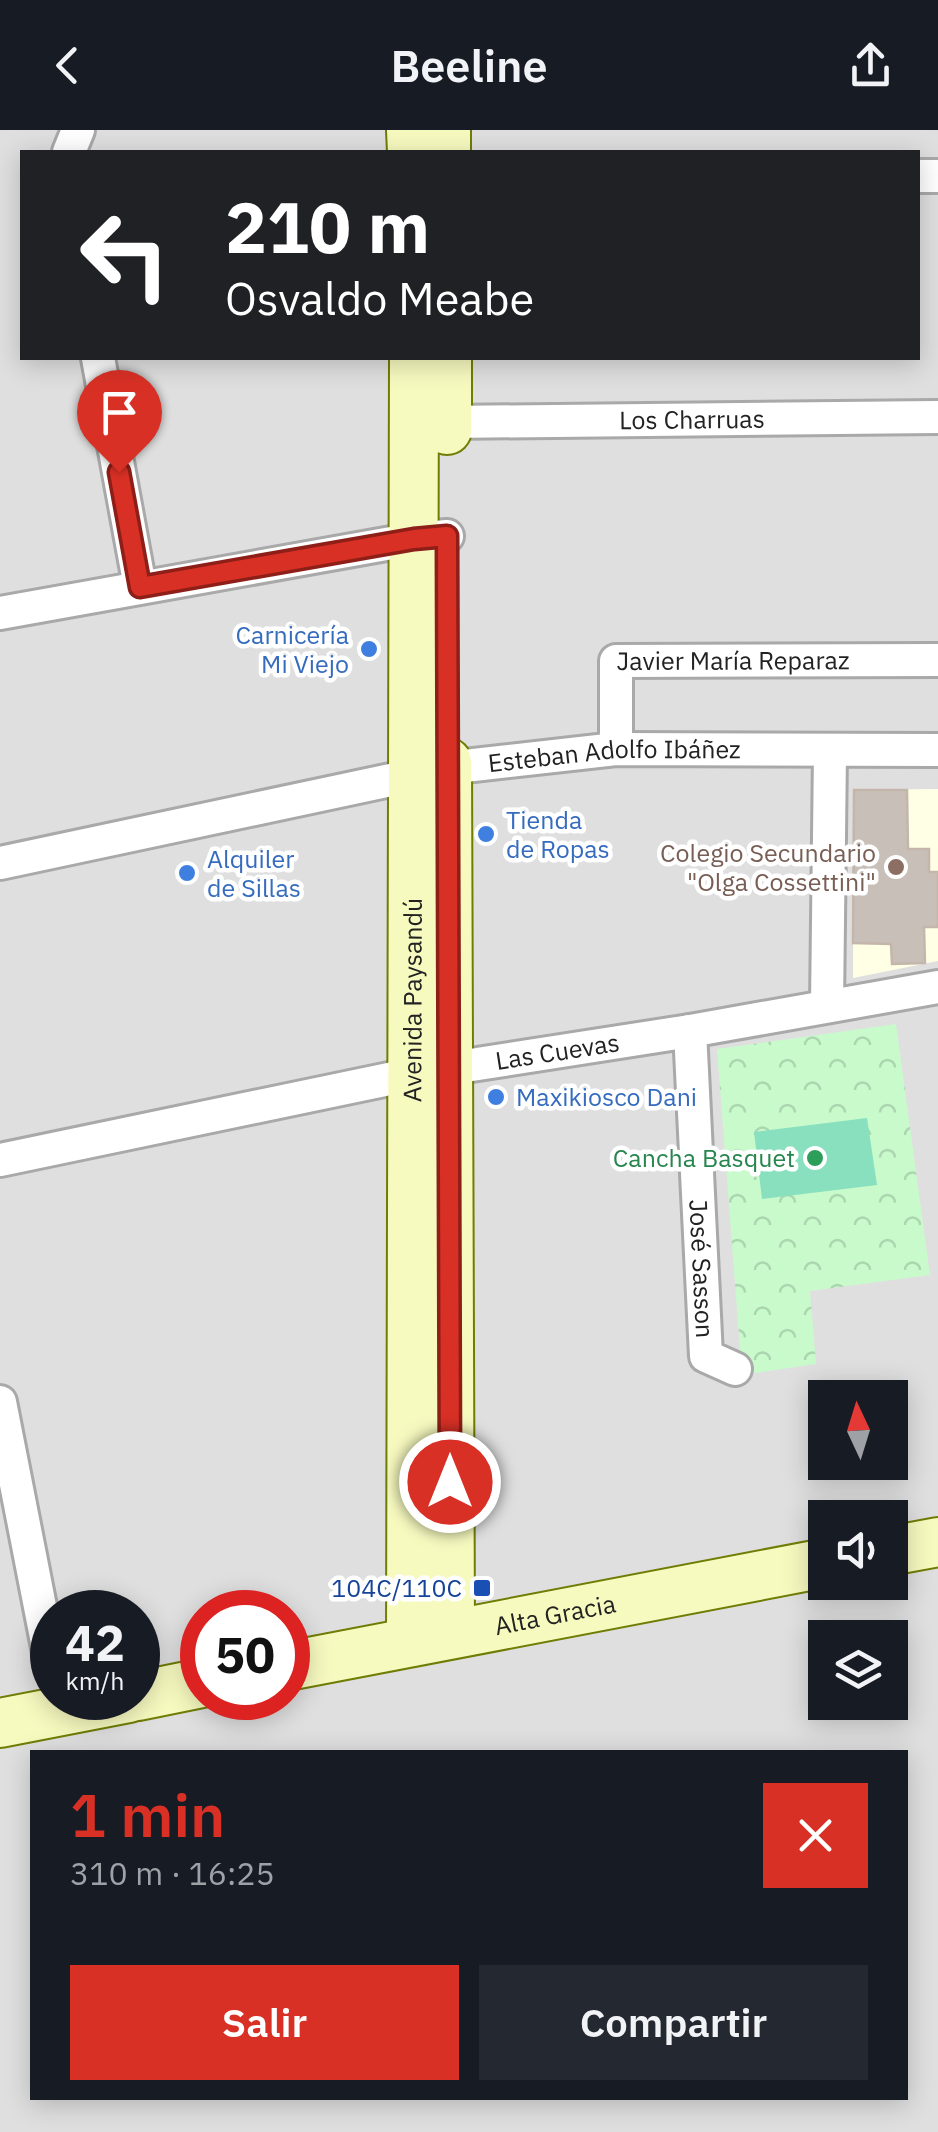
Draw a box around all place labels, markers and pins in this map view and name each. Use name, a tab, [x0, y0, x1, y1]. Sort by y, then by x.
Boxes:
pin	[77, 370, 162, 473]
place label: Carnicería Mi Viejo	[236, 618, 349, 680]
marker: Carnicería Mi Viejo	[358, 638, 380, 660]
place label: Tienda de Ropas	[506, 803, 610, 865]
marker: Tienda de Ropas	[475, 823, 497, 845]
place label: Colegio Secundario "Olga Cossettini"	[660, 836, 876, 898]
place label: Alquiler de Sillas	[207, 842, 301, 904]
marker: Colegio Secundario "Olga Cossettini"	[885, 856, 907, 878]
marker: Alquiler de Sillas	[176, 862, 198, 884]
place label: Maxikiosco Dani	[516, 1080, 697, 1113]
marker: Maxikiosco Dani	[485, 1086, 507, 1108]
place label: Cancha Basquet	[613, 1141, 795, 1174]
marker: Cancha Basquet	[804, 1147, 826, 1169]
place label: 104C/110C	[331, 1571, 462, 1604]
marker: 104C/110C	[471, 1577, 493, 1599]

